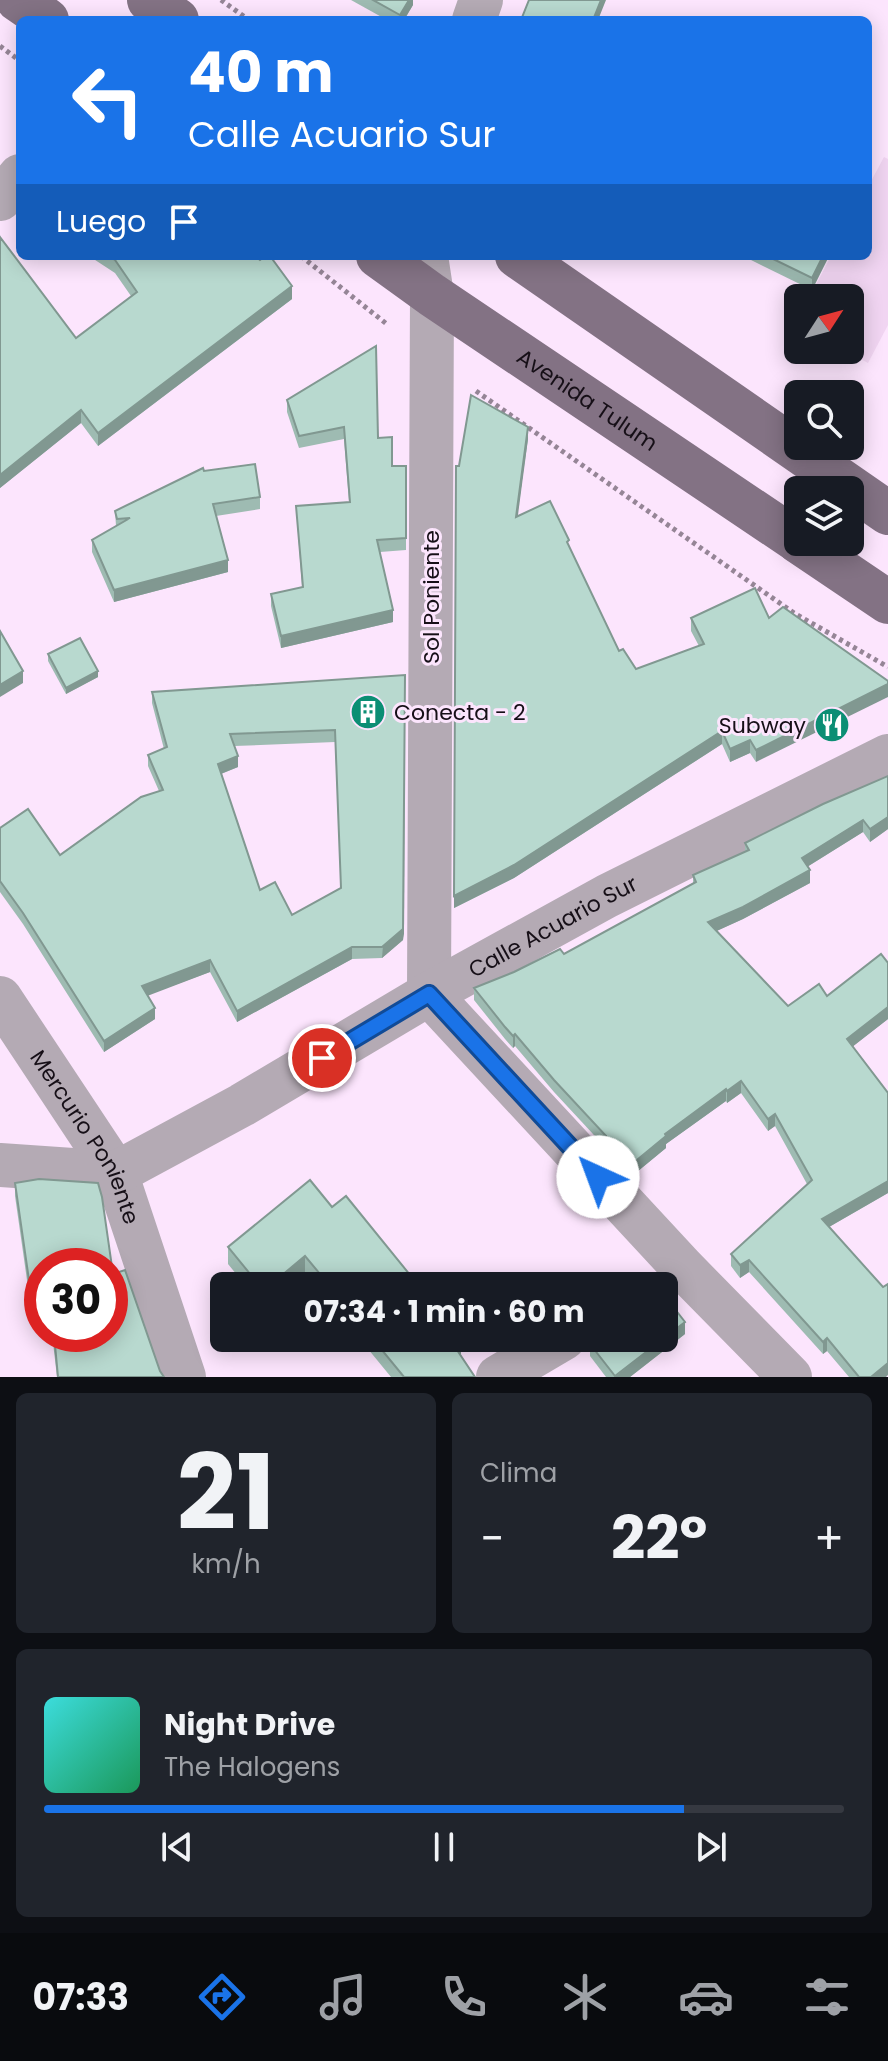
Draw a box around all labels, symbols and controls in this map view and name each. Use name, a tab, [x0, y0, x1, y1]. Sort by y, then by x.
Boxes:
text: 40 m	[188, 33, 334, 112]
icon: left	[56, 48, 160, 152]
text: Calle Acuario Sur	[188, 109, 496, 160]
text: Luego	[56, 200, 146, 243]
icon: arrive	[162, 200, 206, 244]
north arrow	[784, 284, 864, 364]
map controls	[784, 284, 864, 556]
street label: Avenida Tulum	[511, 341, 664, 458]
button: search	[784, 380, 864, 460]
button: layers	[784, 476, 864, 556]
street label: Sol Poniente	[416, 530, 447, 664]
building icon: Conecta - 2	[349, 693, 387, 731]
place label: Conecta - 2	[394, 697, 526, 728]
restaurant icon: Subway	[813, 706, 851, 744]
place label: Subway	[719, 710, 807, 741]
street label: Calle Acuario Sur	[463, 868, 643, 985]
pin	[288, 1024, 356, 1092]
icon: arrive	[300, 1036, 344, 1080]
street label: Mercurio Poniente	[23, 1044, 147, 1228]
position arrow	[556, 1135, 640, 1219]
speed limit sign: 30	[24, 1248, 128, 1352]
text: 07:34 · 1 min · 60 m	[303, 1290, 585, 1333]
text: 21	[177, 1420, 275, 1565]
text: Clima	[480, 1455, 557, 1491]
text: 22°	[611, 1496, 707, 1580]
text: −	[480, 1508, 504, 1569]
text: +	[814, 1508, 844, 1569]
text: km/h	[191, 1546, 261, 1582]
text: Night Drive	[164, 1703, 335, 1746]
text: The Halogens	[164, 1749, 340, 1785]
icon: previous	[155, 1825, 199, 1869]
icon: pause	[422, 1825, 466, 1869]
icon: next	[689, 1825, 733, 1869]
icon: directions	[194, 1969, 250, 2025]
icon: music	[315, 1969, 371, 2025]
icon: phone	[436, 1969, 492, 2025]
icon: climate	[557, 1969, 613, 2025]
icon: car	[678, 1969, 734, 2025]
icon: filters	[799, 1969, 855, 2025]
text: 07:33	[33, 1972, 129, 2023]

